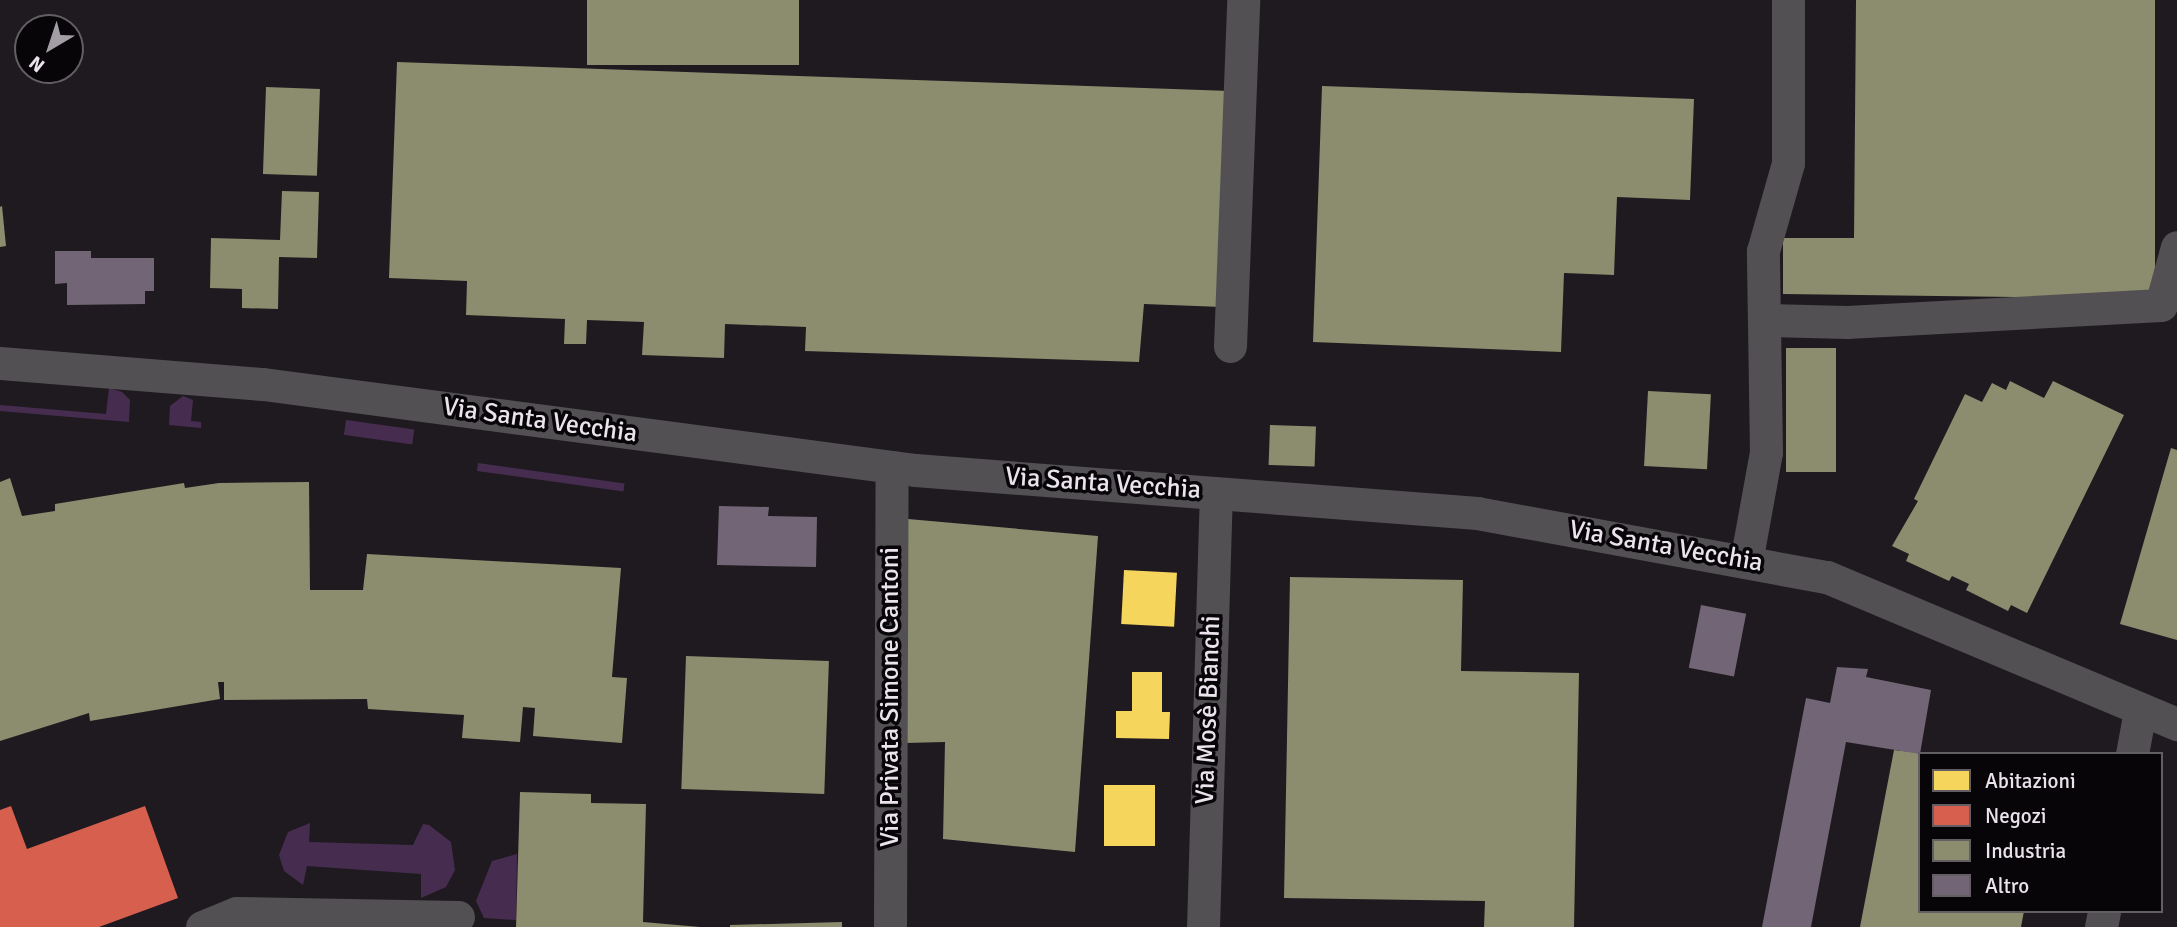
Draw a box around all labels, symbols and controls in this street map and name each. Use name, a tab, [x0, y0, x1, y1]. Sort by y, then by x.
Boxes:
north arrow	[14, 14, 84, 84]
text: N	[24, 50, 50, 77]
street label: Via Santa Vecchia	[441, 392, 639, 450]
street label: Via Santa Vecchia	[1004, 462, 1202, 506]
street label: Via Santa Vecchia	[1567, 515, 1765, 579]
street label: Via Privata Simone Cantoni	[875, 547, 907, 847]
street label: Via Mosè Bianchi	[1190, 615, 1228, 805]
legend	[1918, 752, 2163, 913]
text: Abitazioni	[1985, 768, 2076, 794]
text: Negozi	[1985, 803, 2047, 829]
text: Industria	[1985, 838, 2066, 864]
text: Altro	[1985, 873, 2029, 899]

